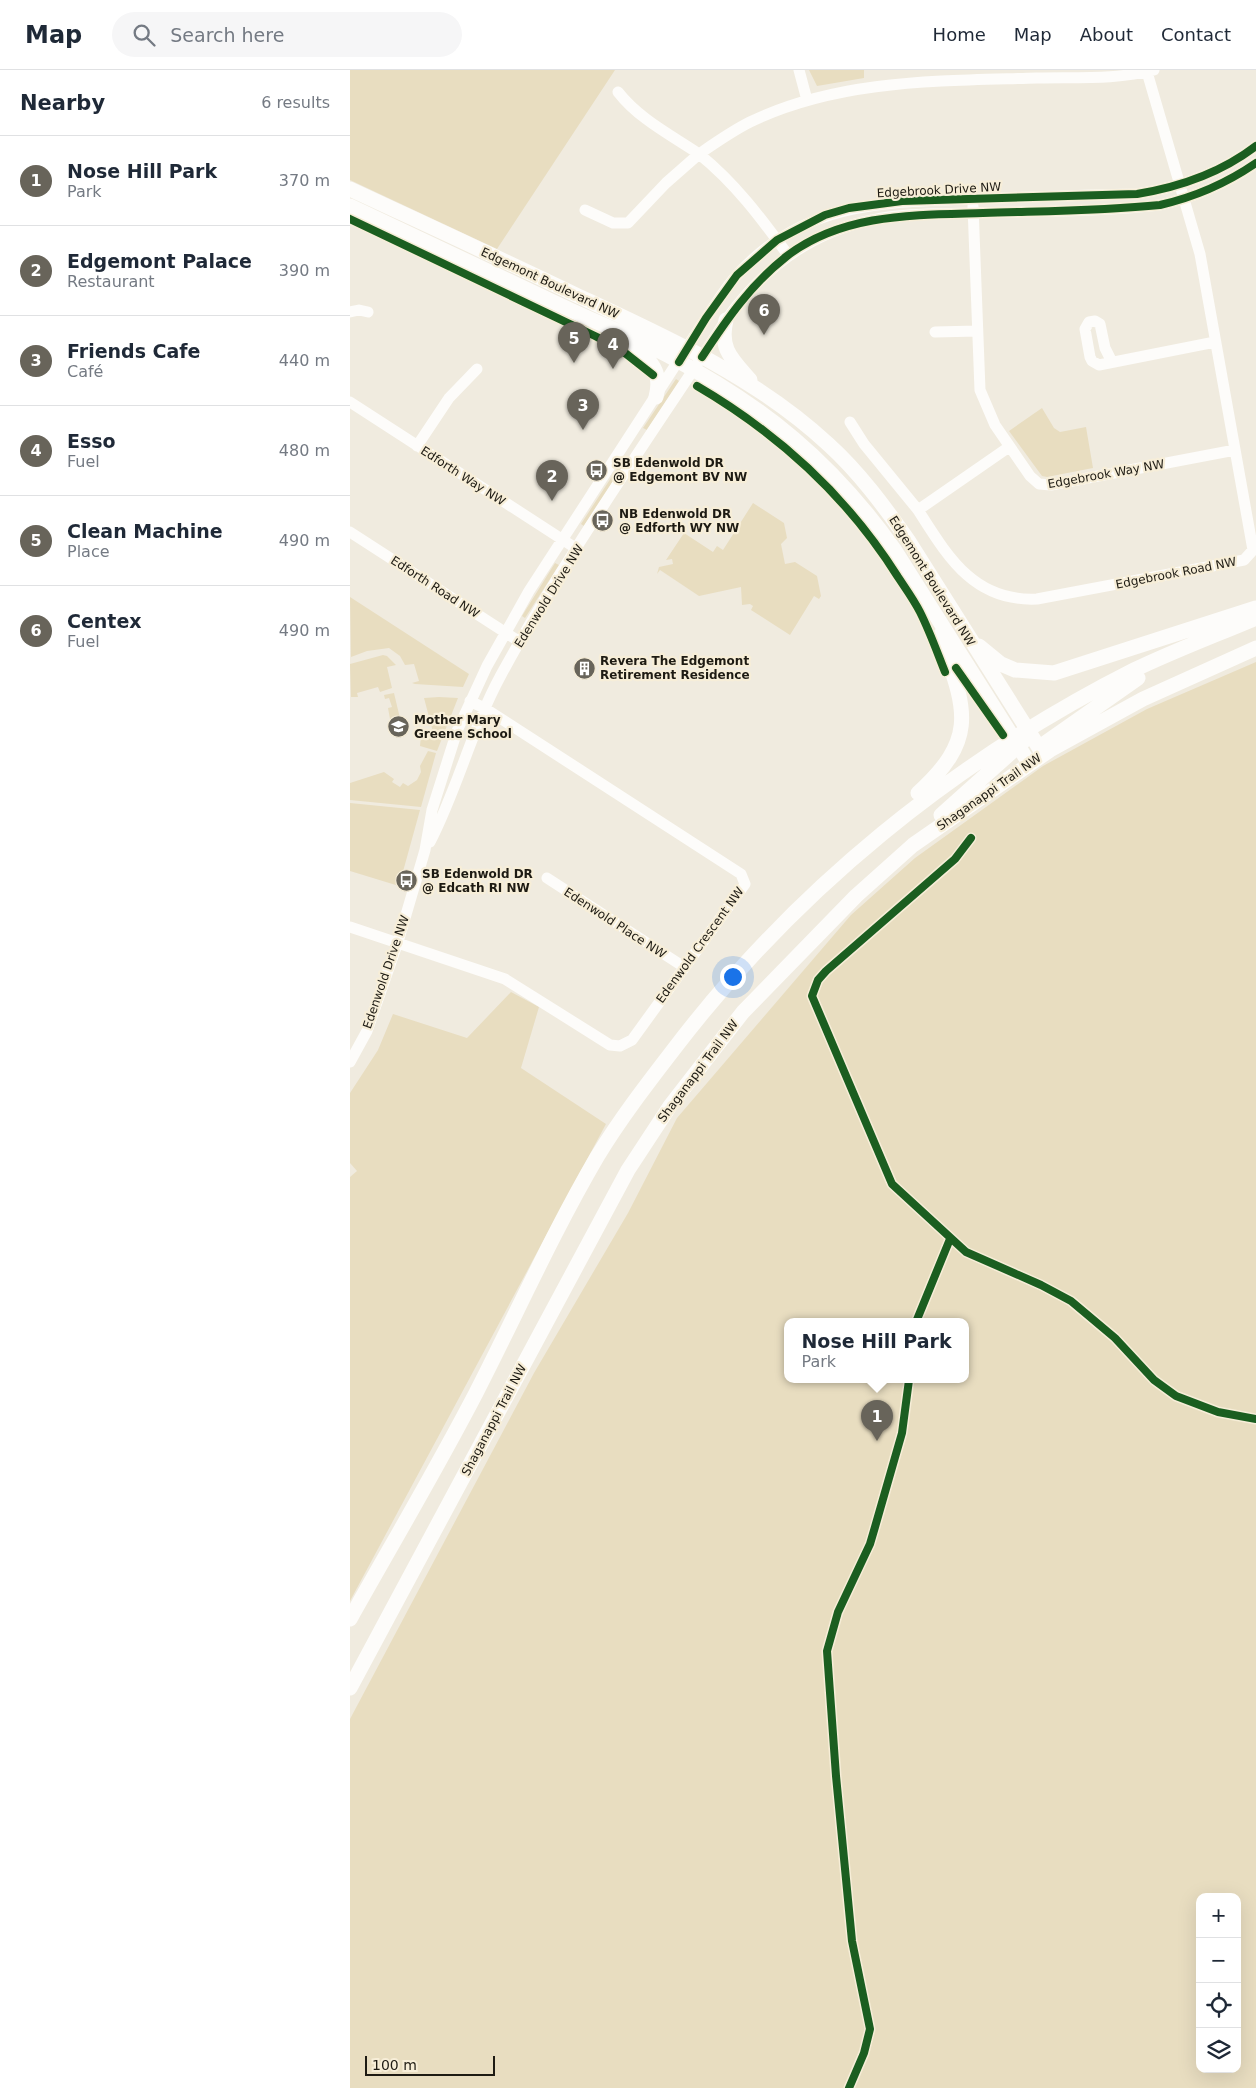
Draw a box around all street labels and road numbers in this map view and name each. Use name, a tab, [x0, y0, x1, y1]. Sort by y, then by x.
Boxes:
street label: Edgebrook Drive NW	[876, 180, 1002, 200]
street label: Edgemont Boulevard NW	[479, 245, 621, 321]
street label: Edforth Way NW	[418, 443, 508, 509]
street label: Edgebrook Way NW	[1047, 457, 1166, 491]
street label: Edgemont Boulevard NW	[886, 513, 978, 649]
street label: Edenwold Drive NW	[512, 542, 586, 650]
street label: Edforth Road NW	[388, 553, 482, 621]
street label: Edgebrook Road NW	[1114, 554, 1238, 592]
street label: Shaganappi Trail NW	[934, 751, 1044, 833]
street label: Edenwold Crescent NW	[653, 884, 747, 1006]
street label: Edenwold Place NW	[561, 885, 669, 961]
street label: Edenwold Drive NW	[360, 913, 412, 1030]
street label: Shaganappi Trail NW	[655, 1017, 741, 1125]
street label: Shaganappi Trail NW	[459, 1362, 529, 1478]

